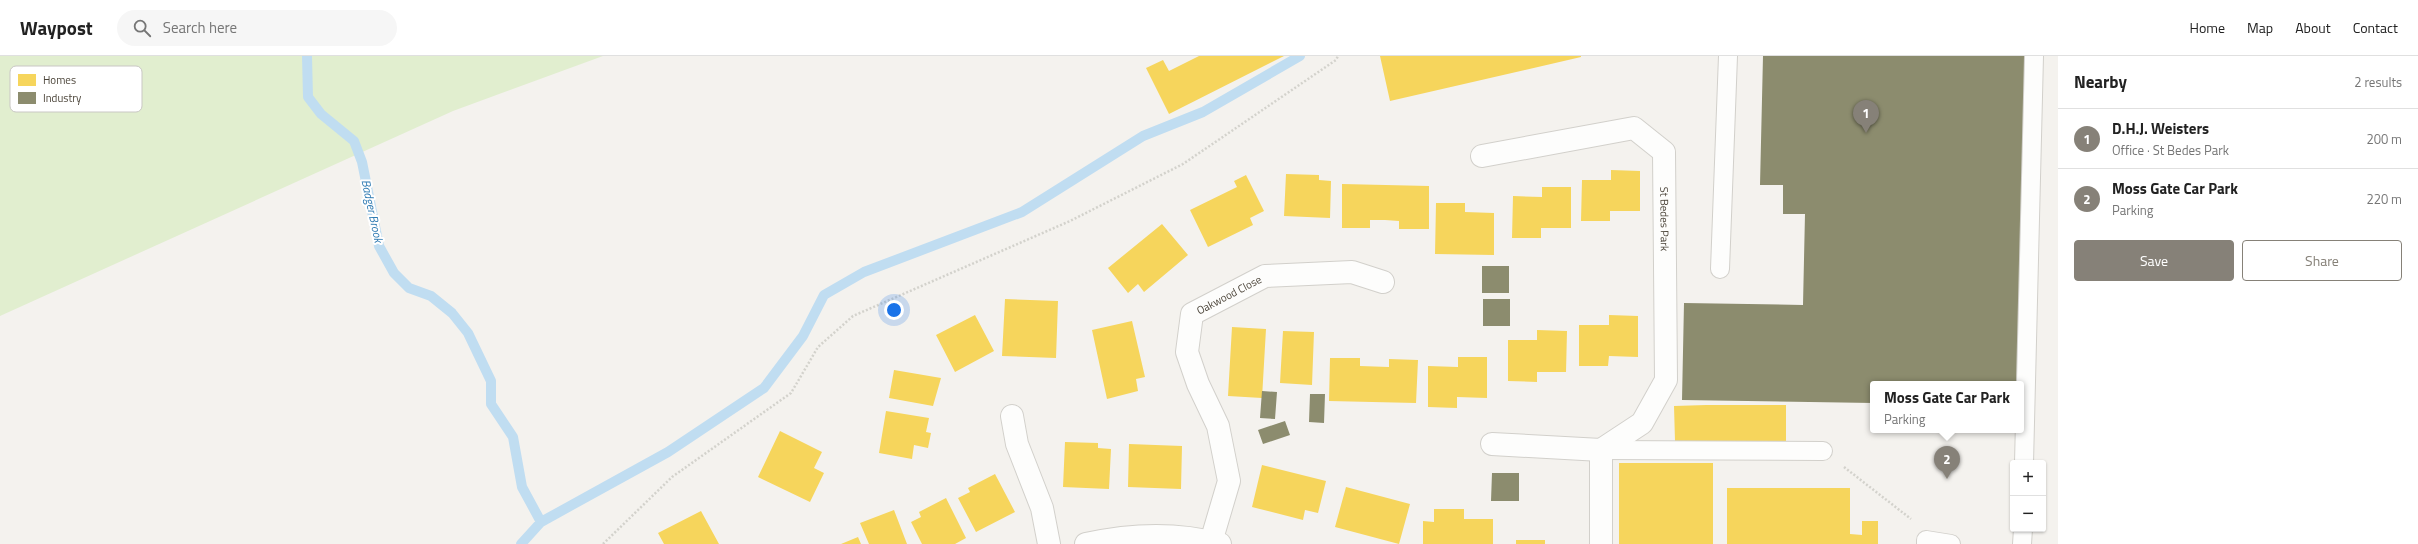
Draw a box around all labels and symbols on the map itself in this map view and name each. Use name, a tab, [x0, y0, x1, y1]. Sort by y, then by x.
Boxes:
legend	[10, 66, 142, 112]
text: Homes	[43, 72, 76, 88]
text: Industry	[43, 90, 82, 106]
pin: 1	[1853, 100, 1879, 133]
water label: Badger Brook	[357, 177, 389, 246]
street label: St Bedes Park	[1656, 187, 1673, 252]
street label: Oakwood Close	[1194, 271, 1265, 318]
your location	[884, 300, 904, 320]
pin: 2	[1934, 446, 1960, 479]

